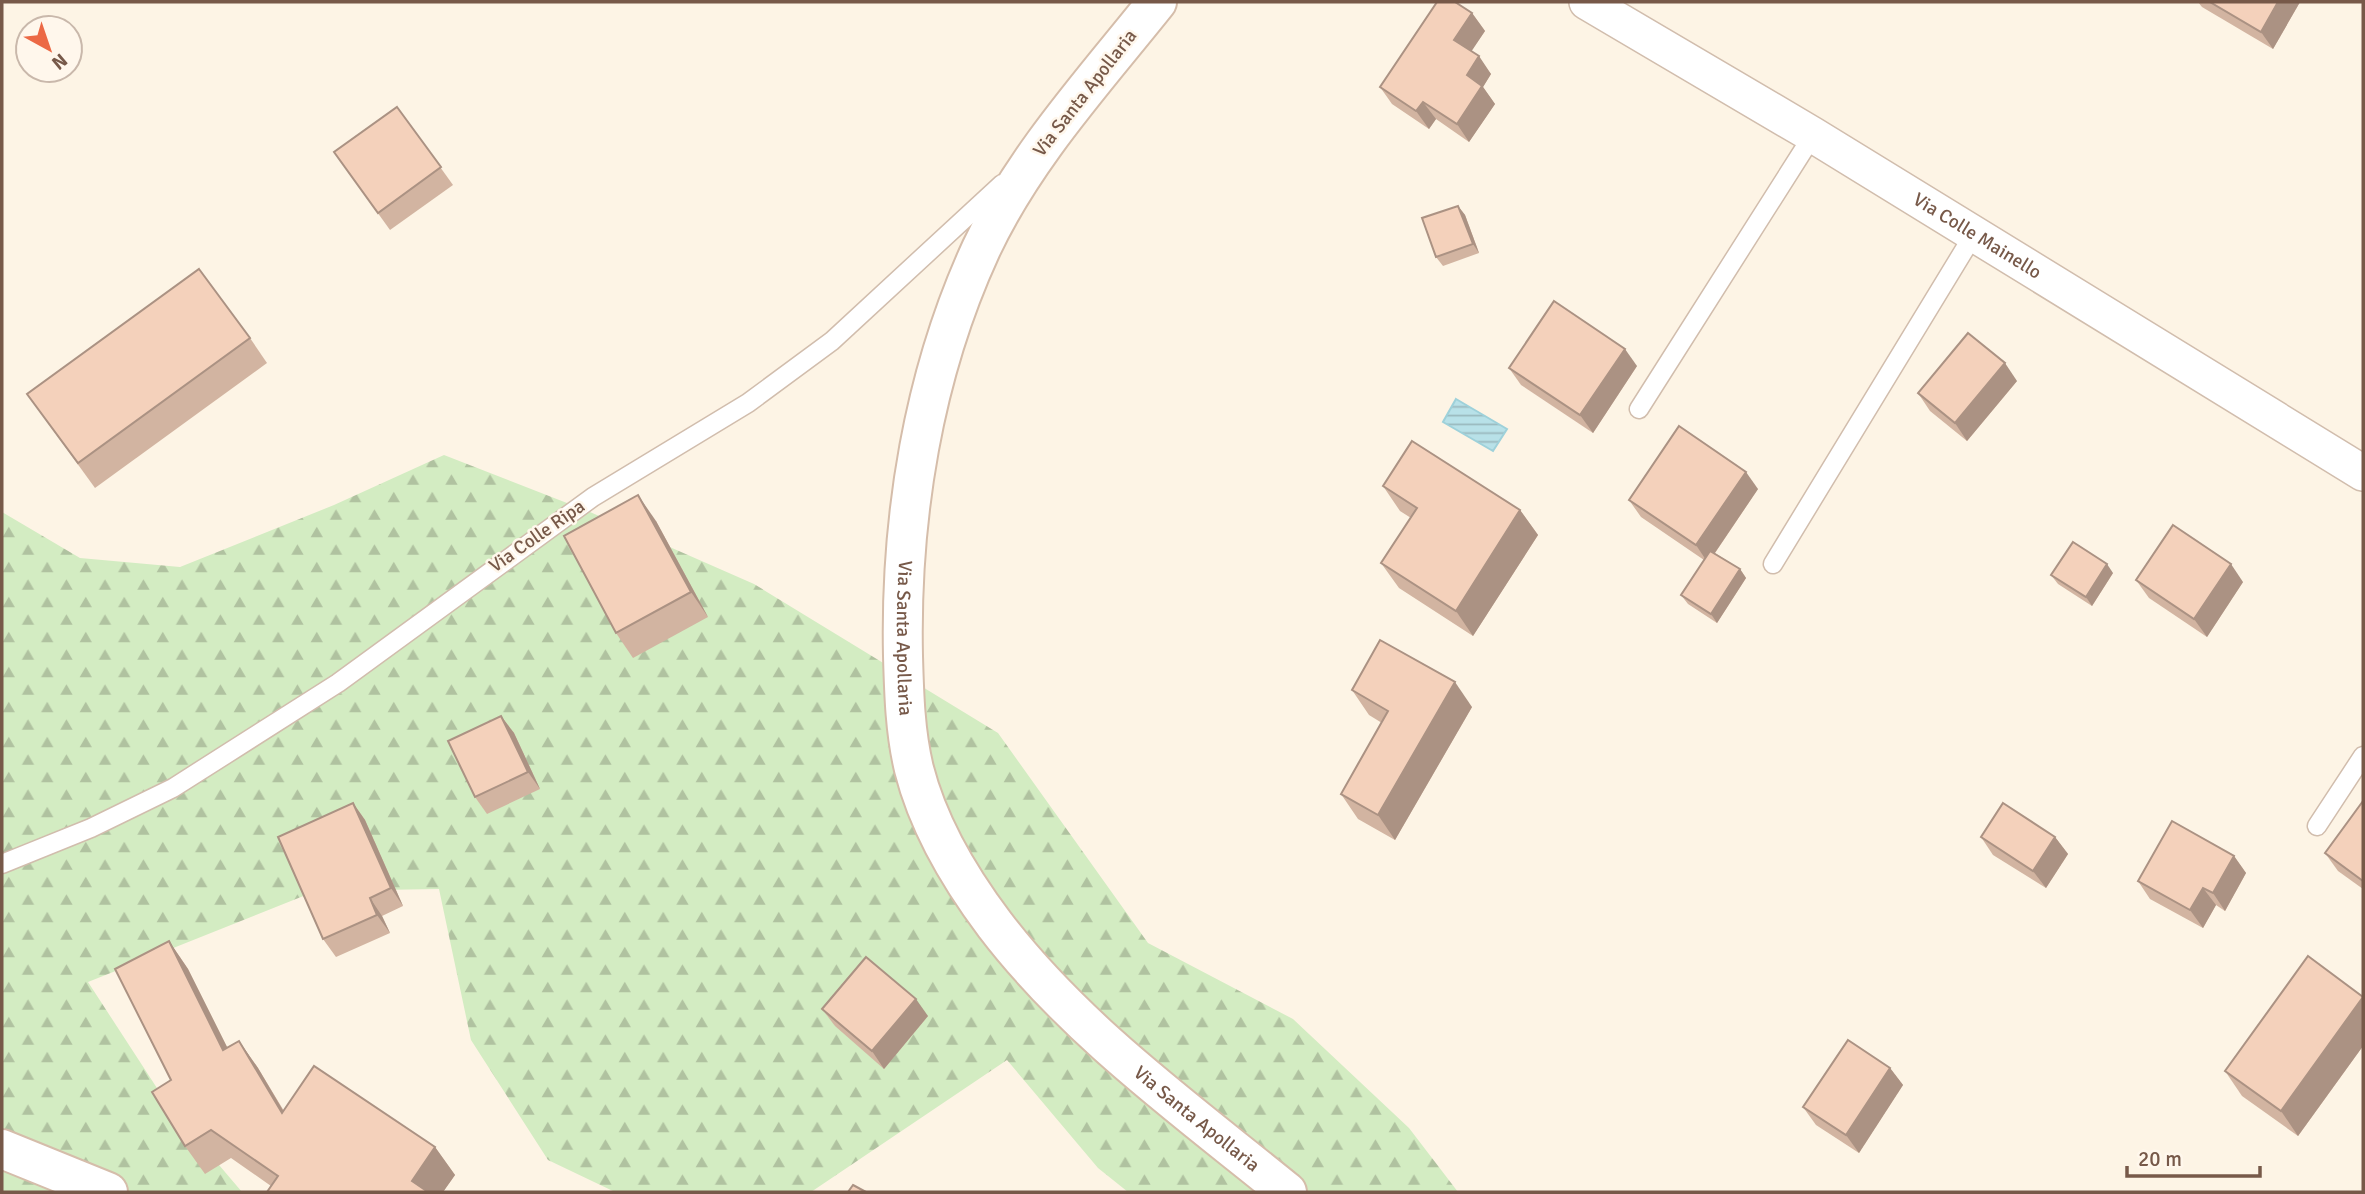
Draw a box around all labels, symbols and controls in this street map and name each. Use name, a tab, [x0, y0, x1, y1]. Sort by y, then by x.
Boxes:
north arrow	[14, 14, 84, 84]
street label: Via Santa Apollaria	[1028, 24, 1142, 162]
text: N	[47, 48, 72, 75]
street label: Via Colle Mainello	[1909, 187, 2046, 285]
street label: Via Colle Ripa	[484, 494, 590, 578]
street label: Via Santa Apollaria	[891, 560, 918, 717]
street label: Via Santa Apollaria	[1129, 1061, 1264, 1177]
scale bar	[2127, 1134, 2260, 1178]
text: 20 m	[2138, 1146, 2182, 1172]

